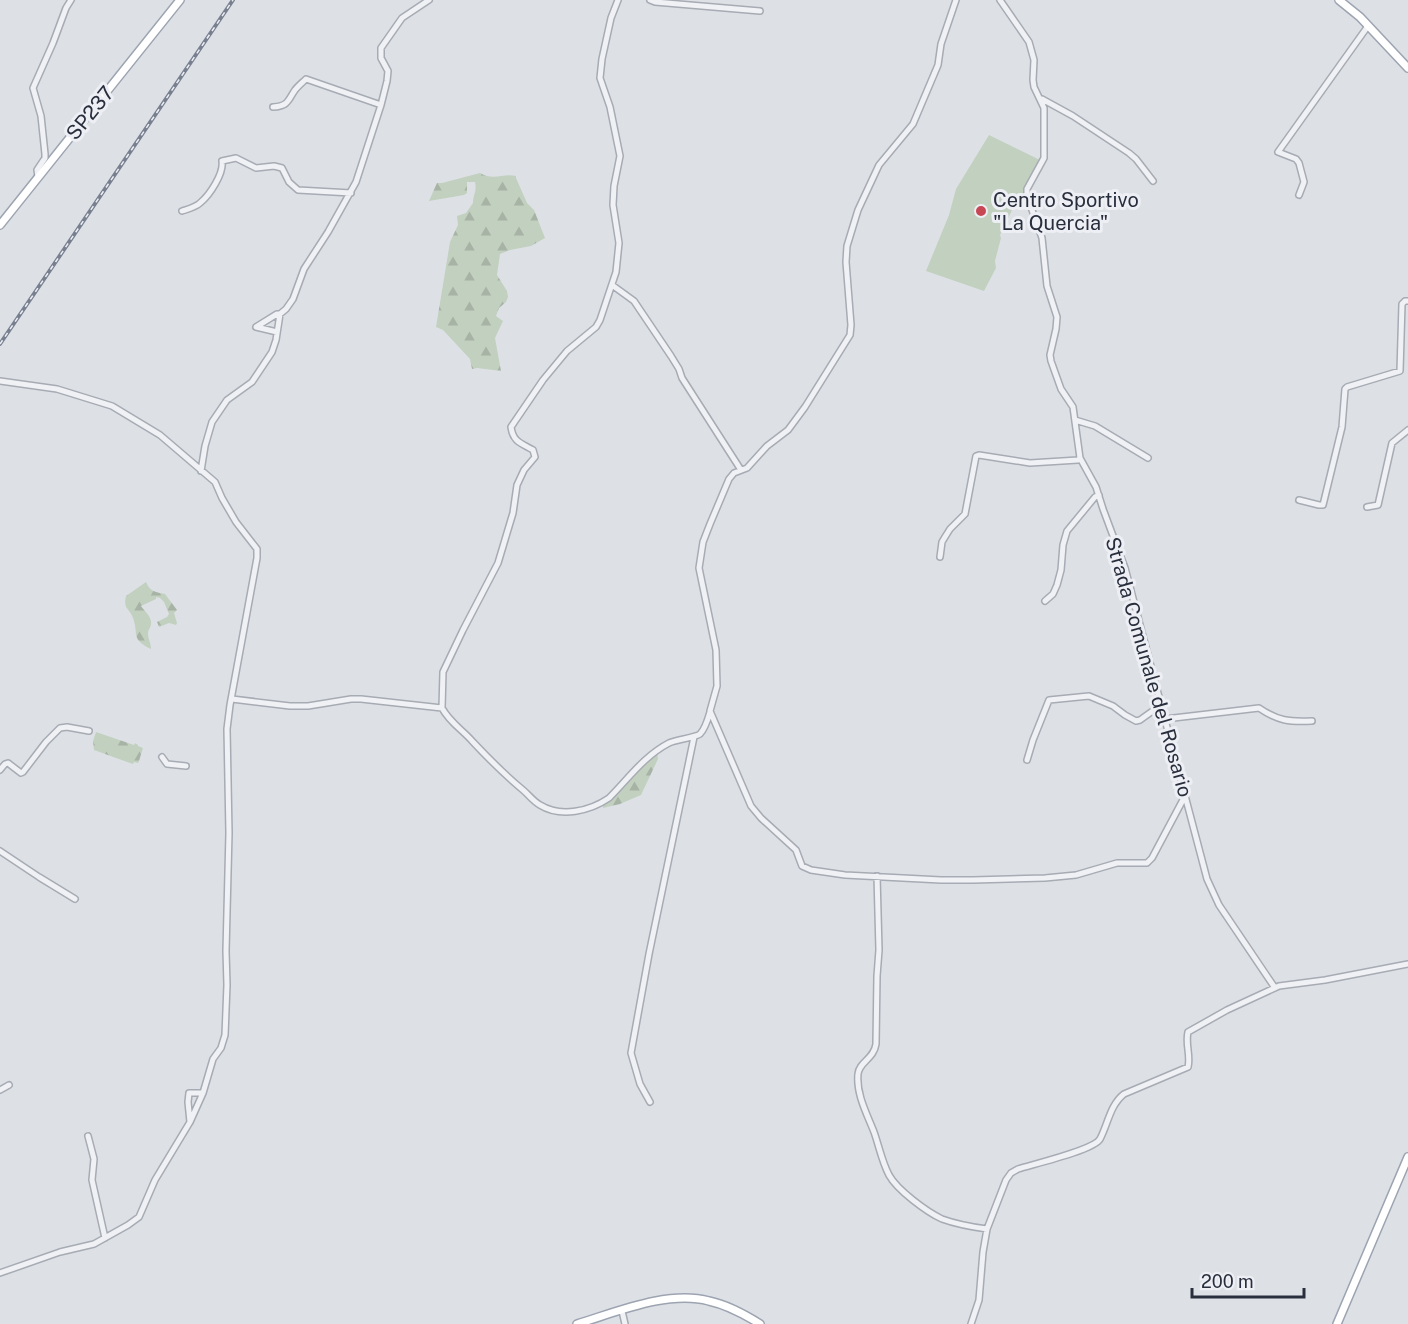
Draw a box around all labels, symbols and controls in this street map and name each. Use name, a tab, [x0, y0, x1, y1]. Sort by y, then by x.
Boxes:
street label: SP237	[61, 81, 119, 145]
place label: Centro Sportivo "La Quercia"	[993, 188, 1139, 235]
marker: Centro Sportivo "La Quercia"	[974, 204, 988, 218]
street label: Strada Comunale del Rosario	[1100, 534, 1198, 800]
scale bar	[1192, 1261, 1304, 1299]
text: 200 m	[1201, 1271, 1254, 1292]

